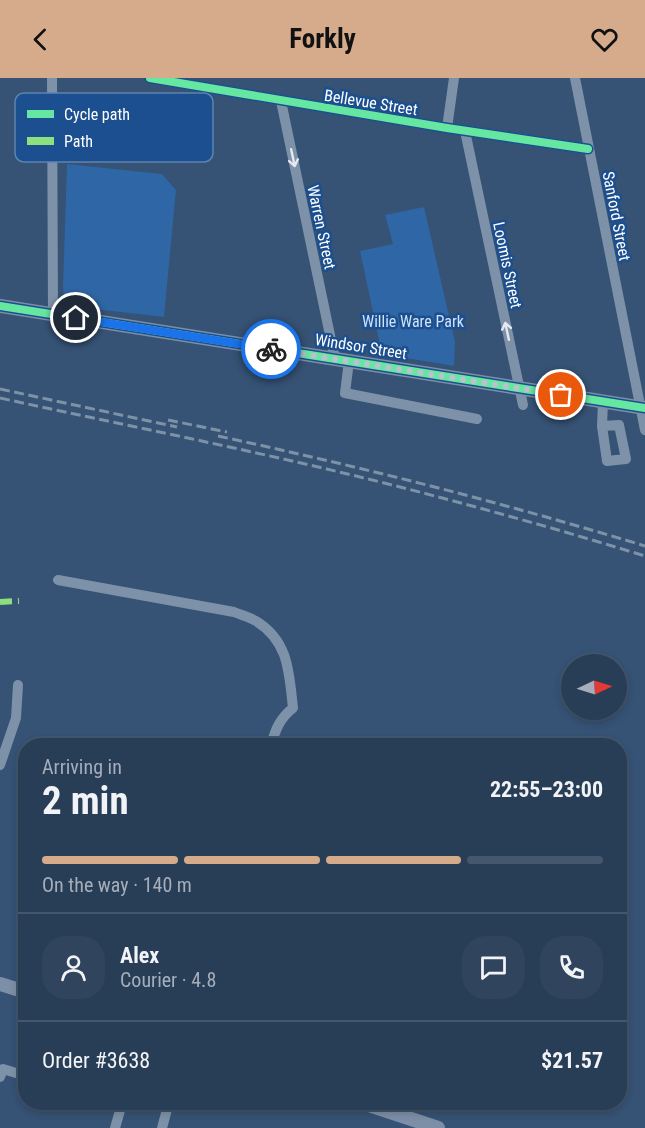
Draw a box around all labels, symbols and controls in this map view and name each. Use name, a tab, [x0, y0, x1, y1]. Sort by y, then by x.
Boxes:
icon: back	[24, 23, 57, 56]
text: Forkly	[289, 23, 356, 55]
icon: heart	[588, 23, 621, 56]
street label: Bellevue Street	[323, 86, 419, 119]
legend	[15, 93, 213, 162]
text: Cycle path	[64, 105, 130, 124]
text: Path	[64, 132, 93, 151]
one-way arrow	[287, 148, 299, 167]
street label: Sanford Street	[599, 170, 635, 263]
street label: Warren Street	[303, 183, 340, 271]
street label: Loomis Street	[489, 220, 526, 310]
pin	[50, 292, 101, 343]
icon: home	[59, 301, 92, 334]
park label: Willie Ware Park	[362, 312, 465, 331]
courier	[241, 319, 301, 379]
one-way arrow	[501, 322, 512, 341]
street label: Windsor Street	[314, 330, 409, 363]
icon: bike	[255, 333, 288, 366]
pin	[535, 369, 586, 420]
icon: bag	[544, 378, 577, 411]
north arrow	[561, 654, 627, 720]
map controls	[561, 654, 627, 720]
text: Arriving in	[42, 755, 122, 779]
text: 22:55–23:00	[490, 777, 603, 802]
text: 2 min	[42, 778, 129, 824]
text: On the way · 140 m	[42, 873, 192, 897]
button: person	[42, 936, 105, 999]
button: chat	[462, 936, 525, 999]
button: phone	[540, 936, 603, 999]
text: Alex	[120, 943, 159, 968]
text: Courier · 4.8	[120, 968, 216, 992]
text: Order #3638	[42, 1048, 150, 1073]
text: $21.57	[541, 1048, 603, 1073]

